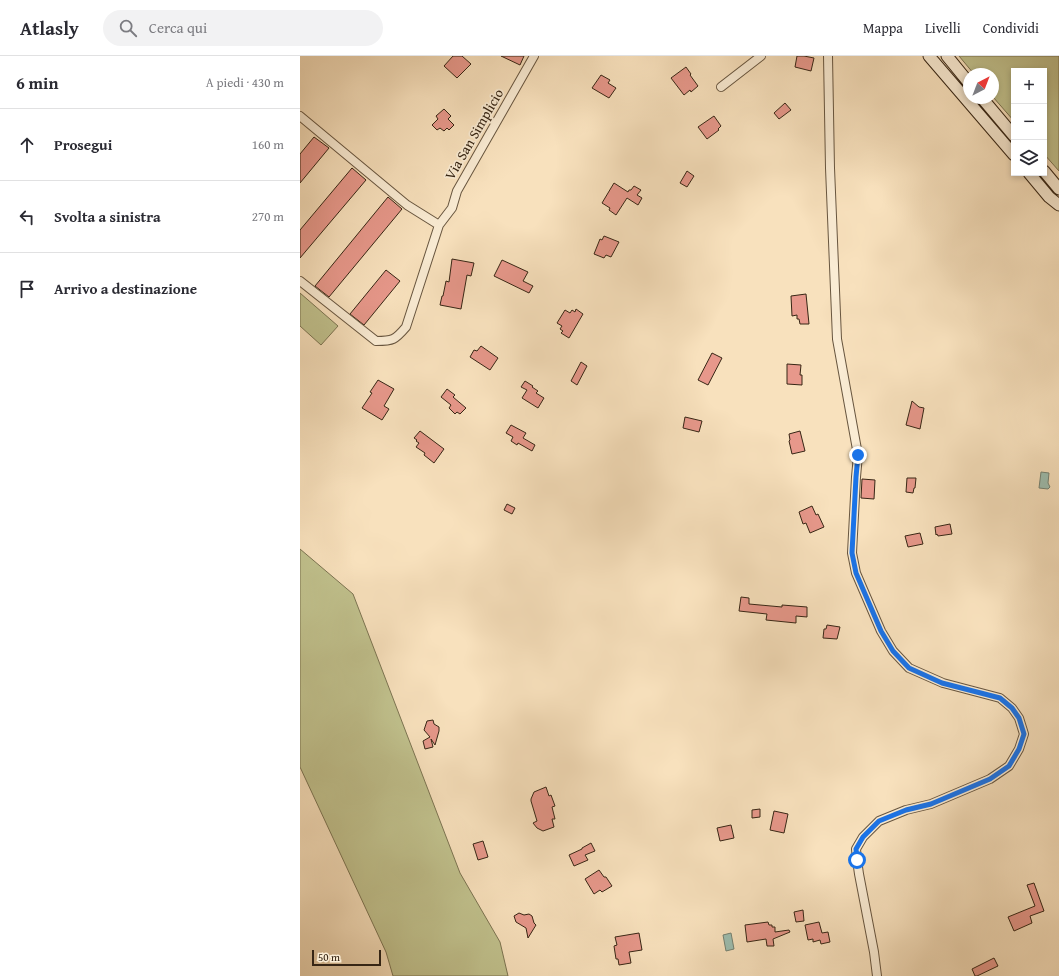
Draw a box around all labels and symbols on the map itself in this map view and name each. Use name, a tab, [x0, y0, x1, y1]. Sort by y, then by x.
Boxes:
north arrow	[963, 68, 999, 104]
street label: Via San Simplicio	[440, 85, 508, 183]
route end	[849, 446, 867, 464]
route start	[848, 851, 866, 869]
scale bar	[312, 948, 381, 967]

